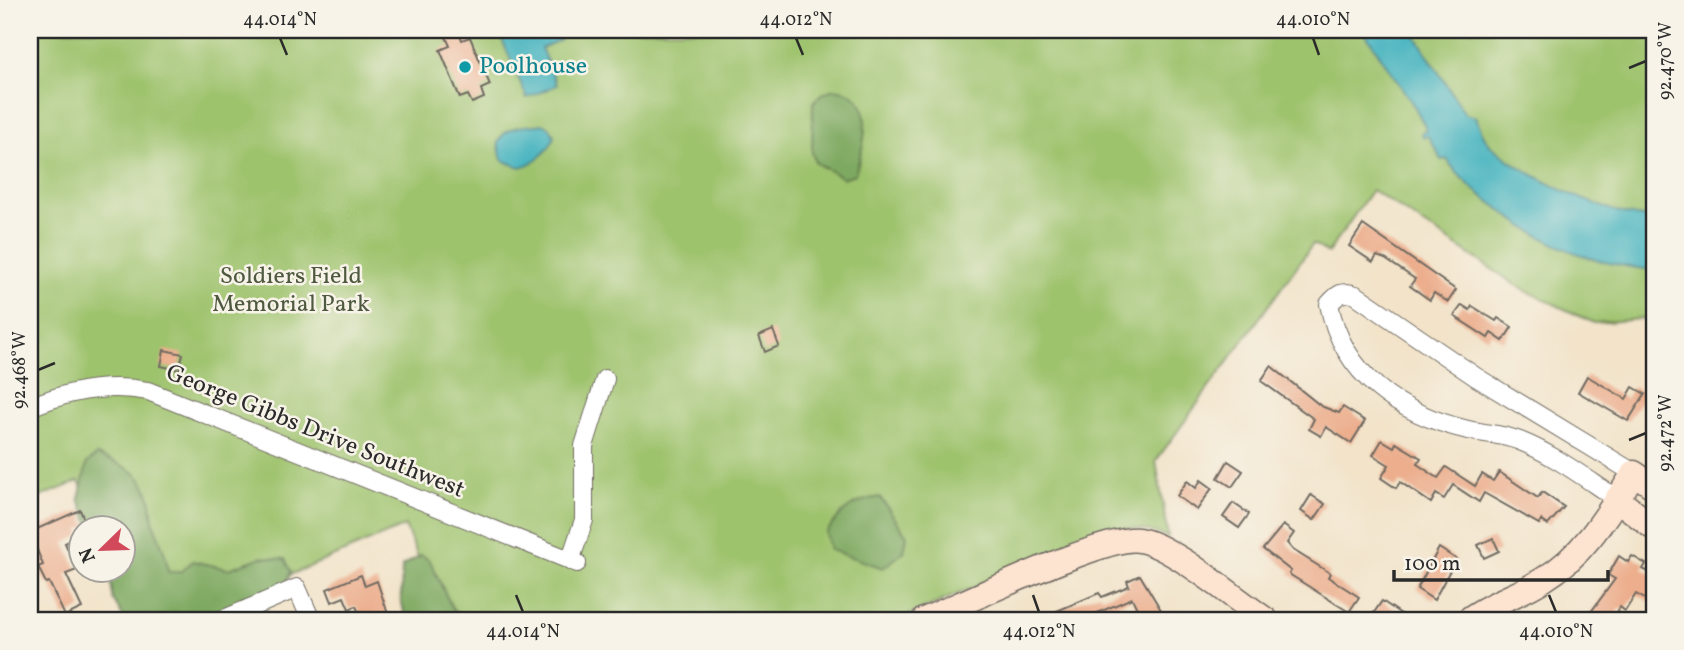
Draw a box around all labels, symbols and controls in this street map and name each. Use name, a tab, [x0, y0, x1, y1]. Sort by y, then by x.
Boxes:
text: 44.014°N	[243, 8, 317, 33]
text: 44.012°N	[760, 8, 832, 33]
text: 44.010°N	[1276, 8, 1350, 33]
text: 92.470°W	[1654, 22, 1679, 100]
place label: Poolhouse	[479, 50, 587, 84]
marker: Poolhouse	[457, 59, 473, 75]
park label: Soldiers Field Memorial Park	[212, 260, 370, 322]
text: 92.468°W	[8, 331, 33, 409]
street label: George Gibbs Drive Southwest	[161, 356, 469, 508]
text: 92.472°W	[1654, 394, 1679, 472]
north arrow	[66, 514, 136, 584]
scale bar	[1394, 538, 1607, 582]
text: N	[73, 543, 103, 566]
text: 100 m	[1404, 550, 1461, 579]
text: 44.014°N	[486, 620, 560, 645]
text: 44.012°N	[1003, 620, 1075, 645]
text: 44.010°N	[1519, 620, 1593, 645]

